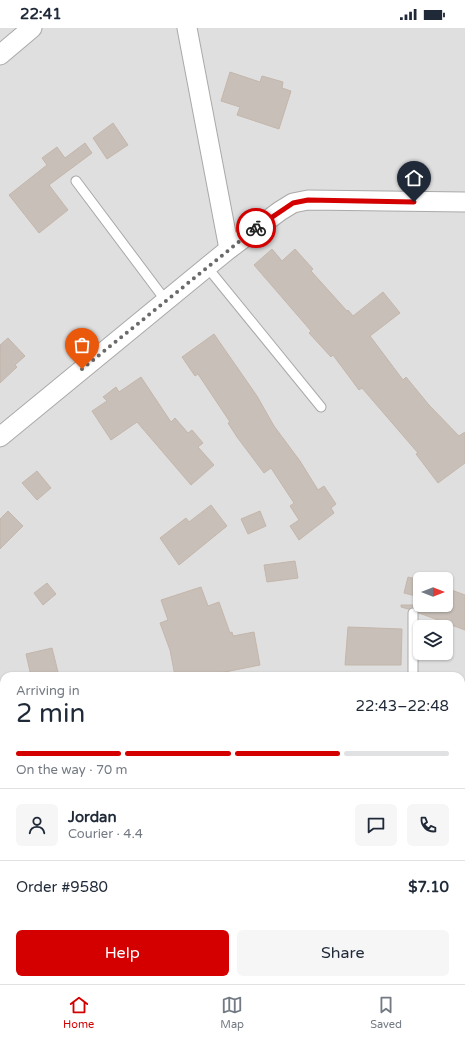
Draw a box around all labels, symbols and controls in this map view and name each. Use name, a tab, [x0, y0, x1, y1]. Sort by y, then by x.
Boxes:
text: 22:41	[20, 5, 62, 23]
pin	[397, 161, 431, 202]
icon: home	[403, 167, 425, 189]
courier	[236, 208, 276, 248]
icon: bike	[245, 217, 267, 239]
pin	[65, 328, 99, 369]
icon: bag	[71, 334, 93, 356]
north arrow	[413, 572, 453, 612]
map controls	[413, 572, 453, 660]
button: layers	[413, 620, 453, 660]
text: Arriving in	[16, 683, 80, 699]
text: 22:43–22:48	[356, 697, 449, 715]
text: 2 min	[16, 698, 85, 729]
text: On the way · 70 m	[16, 762, 128, 778]
button: person	[16, 804, 58, 846]
button: chat	[355, 804, 397, 846]
button: phone	[407, 804, 449, 846]
text: Jordan	[68, 808, 117, 826]
text: Courier · 4.4	[68, 826, 143, 842]
text: Order #9580	[16, 878, 108, 896]
text: $7.10	[408, 878, 449, 896]
button: Help	[16, 930, 229, 976]
button: Share	[237, 930, 449, 976]
tab: Home	[63, 994, 94, 1031]
tab: Map	[220, 994, 244, 1031]
tab: Saved	[370, 994, 402, 1031]

